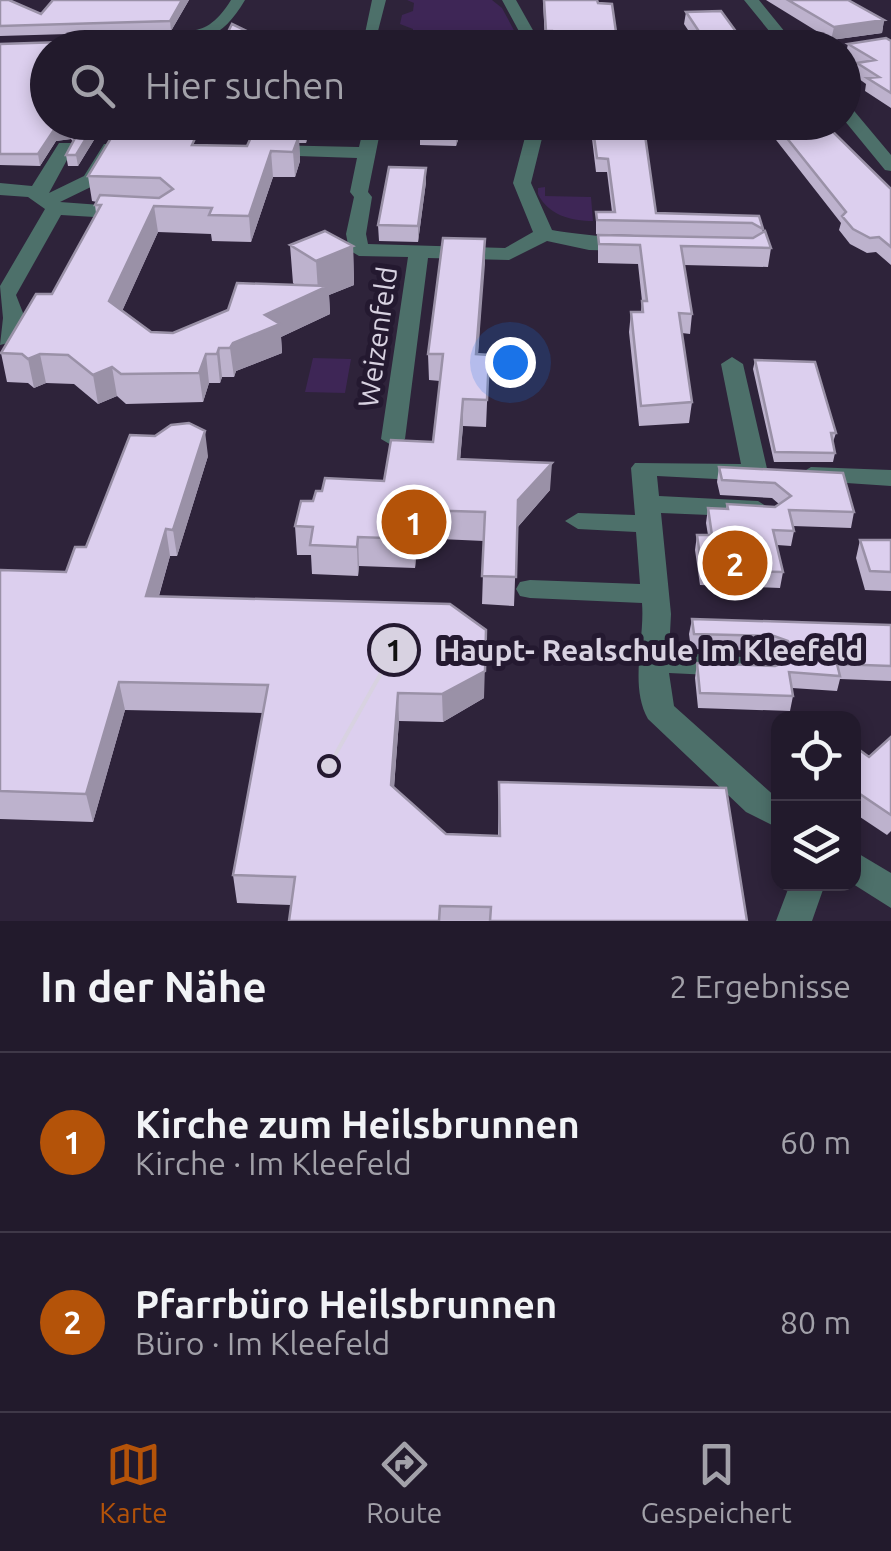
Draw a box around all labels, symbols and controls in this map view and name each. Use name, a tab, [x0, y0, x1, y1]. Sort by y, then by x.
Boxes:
search box	[30, 30, 861, 140]
icon: search	[65, 58, 120, 113]
text: Hier suchen	[145, 64, 345, 106]
street label: Weizenfeld	[352, 265, 402, 409]
your location	[485, 337, 536, 388]
pin: 1	[382, 484, 446, 560]
pin: 2	[702, 526, 768, 600]
callout: Haupt- Realschule Im Kleefeld	[369, 620, 883, 680]
text: 1	[386, 633, 402, 667]
text: Haupt- Realschule Im Kleefeld	[439, 633, 863, 667]
map controls	[771, 711, 861, 891]
button: locate	[771, 711, 861, 801]
button: layers	[771, 801, 861, 891]
text: In der Nähe	[40, 963, 267, 1010]
text: 2 Ergebnisse	[669, 968, 851, 1004]
text: Kirche zum Heilsbrunnen	[135, 1103, 580, 1145]
text: 1	[63, 1124, 82, 1160]
text: 60 m	[780, 1124, 851, 1160]
text: Kirche · Im Kleefeld	[135, 1145, 412, 1181]
text: Pfarrbüro Heilsbrunnen	[135, 1283, 557, 1325]
text: 2	[63, 1304, 82, 1340]
text: 80 m	[780, 1304, 851, 1340]
text: Büro · Im Kleefeld	[135, 1325, 390, 1361]
tab: Karte	[99, 1437, 168, 1528]
tab: Route	[366, 1437, 442, 1528]
tab: Gespeichert	[641, 1437, 792, 1528]

